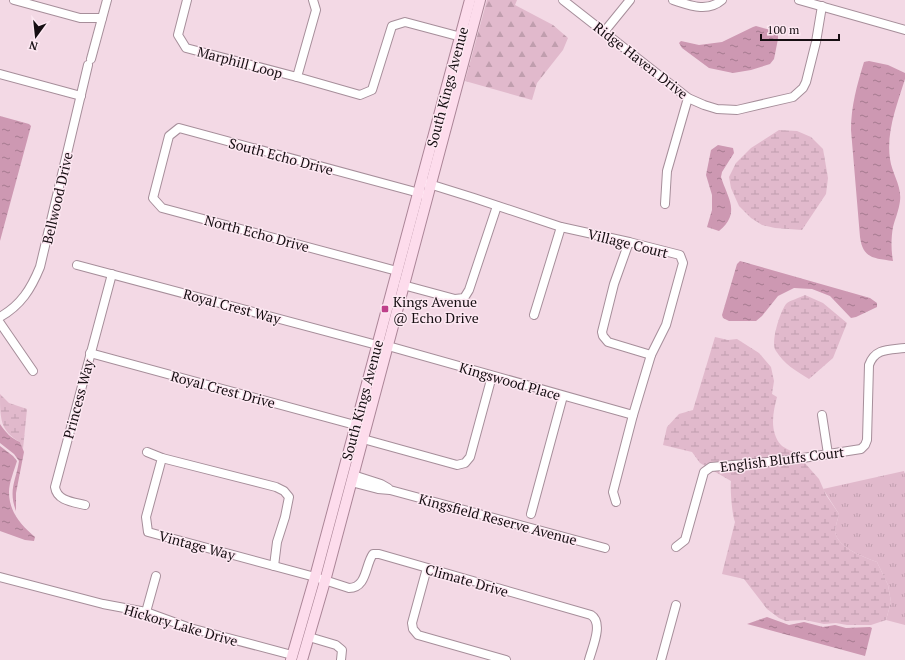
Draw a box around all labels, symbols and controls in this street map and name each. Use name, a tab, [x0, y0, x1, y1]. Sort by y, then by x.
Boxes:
north arrow	[16, 16, 56, 56]
scale bar	[761, 16, 839, 42]
street label: Ridge Haven Drive	[590, 17, 692, 103]
text: 100 m	[767, 22, 800, 37]
street label: South Kings Avenue	[422, 25, 472, 149]
text: N	[27, 38, 39, 54]
street label: Marphill Loop	[195, 41, 285, 83]
street label: South Echo Drive	[227, 133, 335, 179]
street label: Bellwood Drive	[37, 150, 77, 246]
street label: North Echo Drive	[203, 210, 311, 256]
street label: Village Court	[586, 224, 671, 262]
street label: Royal Crest Way	[181, 284, 284, 328]
place label: Kings Avenue @ Echo Drive	[393, 292, 479, 327]
marker: Kings Avenue @ Echo Drive	[380, 304, 390, 314]
street label: South Kings Avenue	[337, 338, 387, 462]
street label: Princess Way	[58, 356, 98, 441]
street label: Kingswood Place	[457, 357, 563, 405]
street label: Royal Crest Drive	[169, 366, 277, 412]
street label: English Bluffs Court	[719, 442, 846, 476]
street label: Kingsfield Reserve Avenue	[417, 489, 579, 549]
street label: Vintage Way	[157, 526, 238, 565]
street label: Climate Drive	[423, 559, 511, 601]
street label: Hickory Lake Drive	[122, 600, 240, 650]

